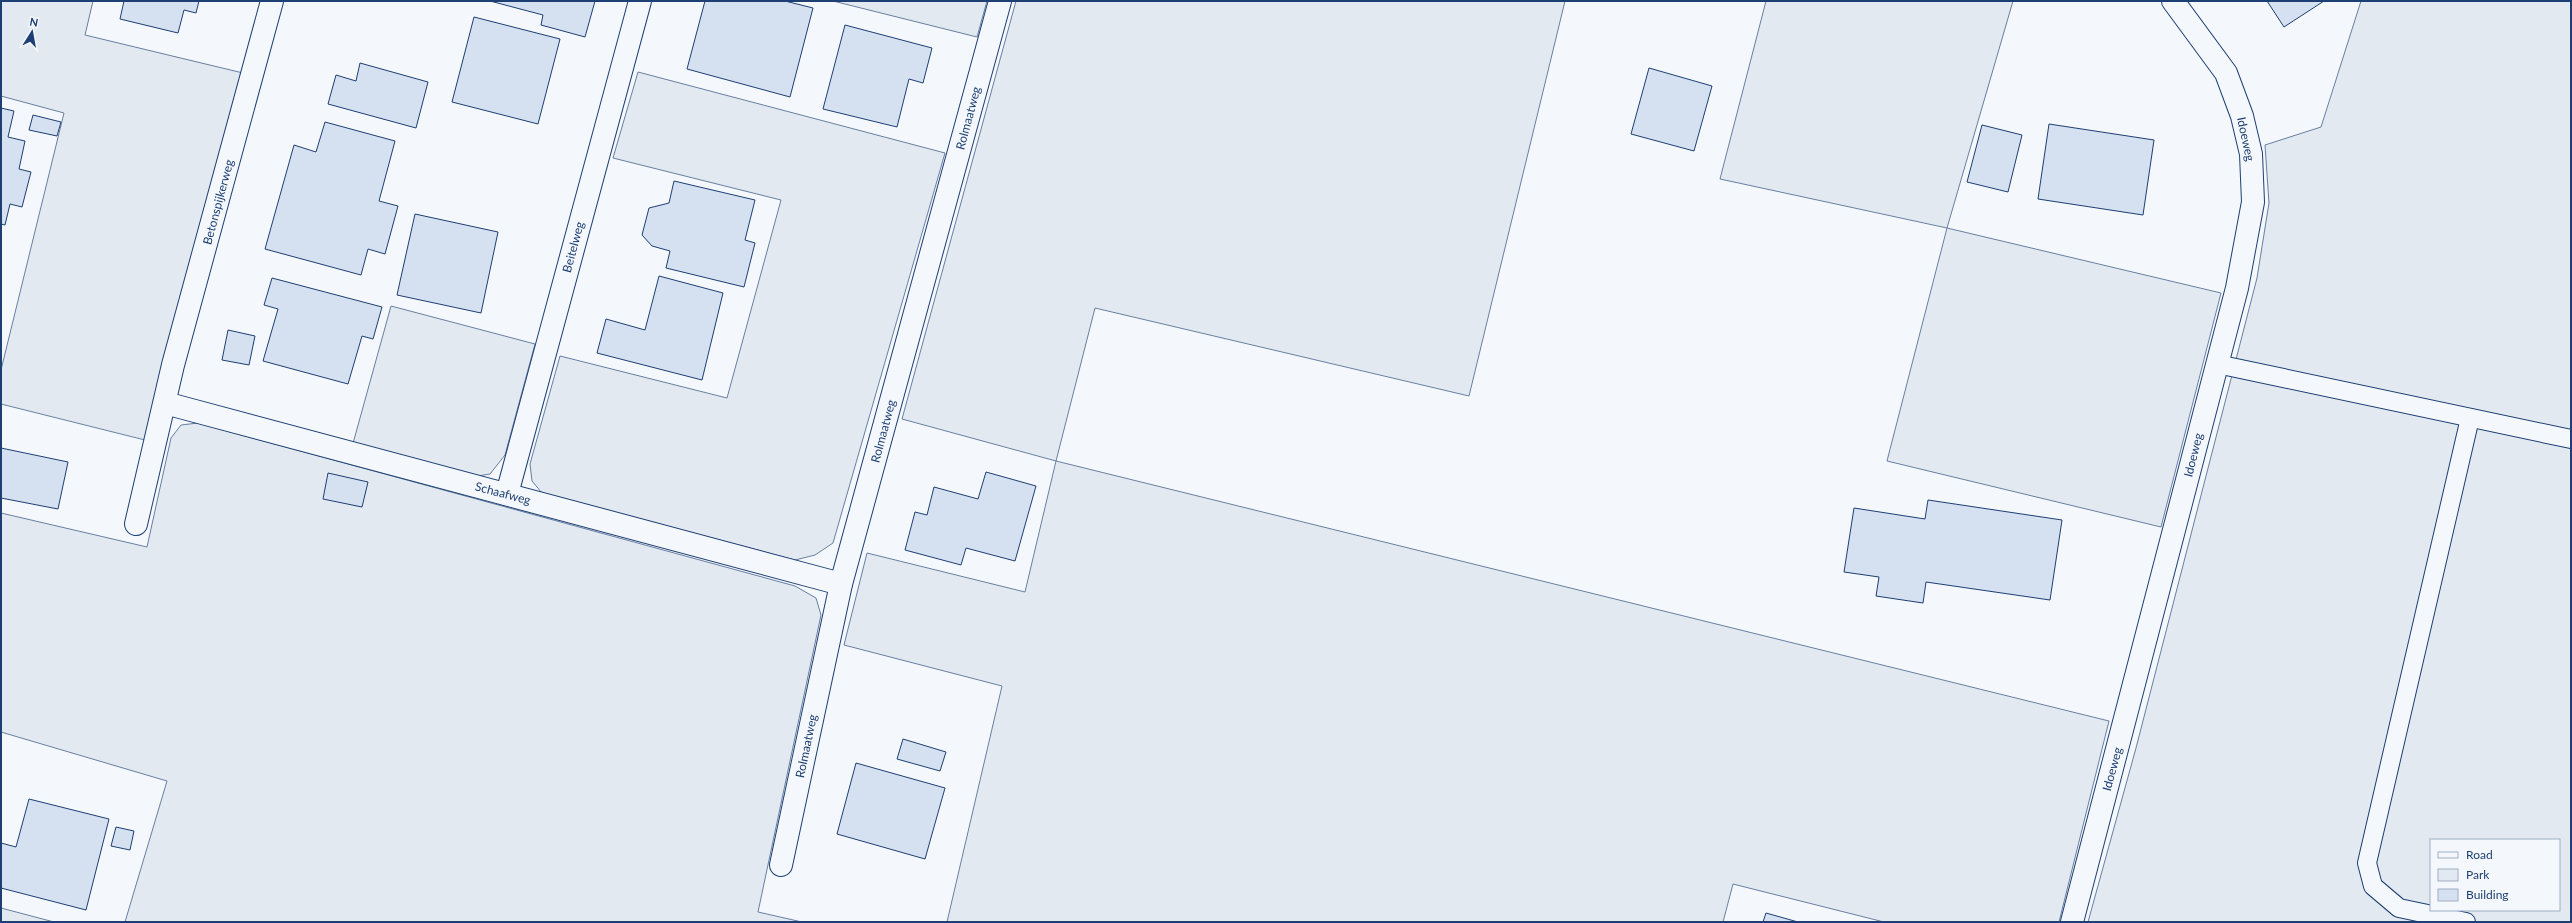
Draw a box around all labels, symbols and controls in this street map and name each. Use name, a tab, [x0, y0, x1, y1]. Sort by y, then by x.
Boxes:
north arrow	[12, 12, 52, 52]
text: N	[29, 15, 39, 29]
street label: Rolmaatweg	[952, 85, 984, 151]
street label: Idoeweg	[2234, 115, 2258, 163]
street label: Betonspijkerweg	[199, 158, 237, 246]
street label: Beitelweg	[559, 220, 587, 274]
street label: Rolmaatweg	[867, 398, 899, 464]
street label: Idoeweg	[2180, 431, 2206, 479]
street label: Schaafweg	[474, 478, 532, 508]
street label: Rolmaatweg	[792, 713, 820, 779]
street label: Idoeweg	[2099, 745, 2125, 793]
legend	[2430, 839, 2560, 911]
text: Road	[2466, 847, 2493, 862]
text: Park	[2466, 867, 2490, 882]
text: Building	[2466, 887, 2509, 902]

